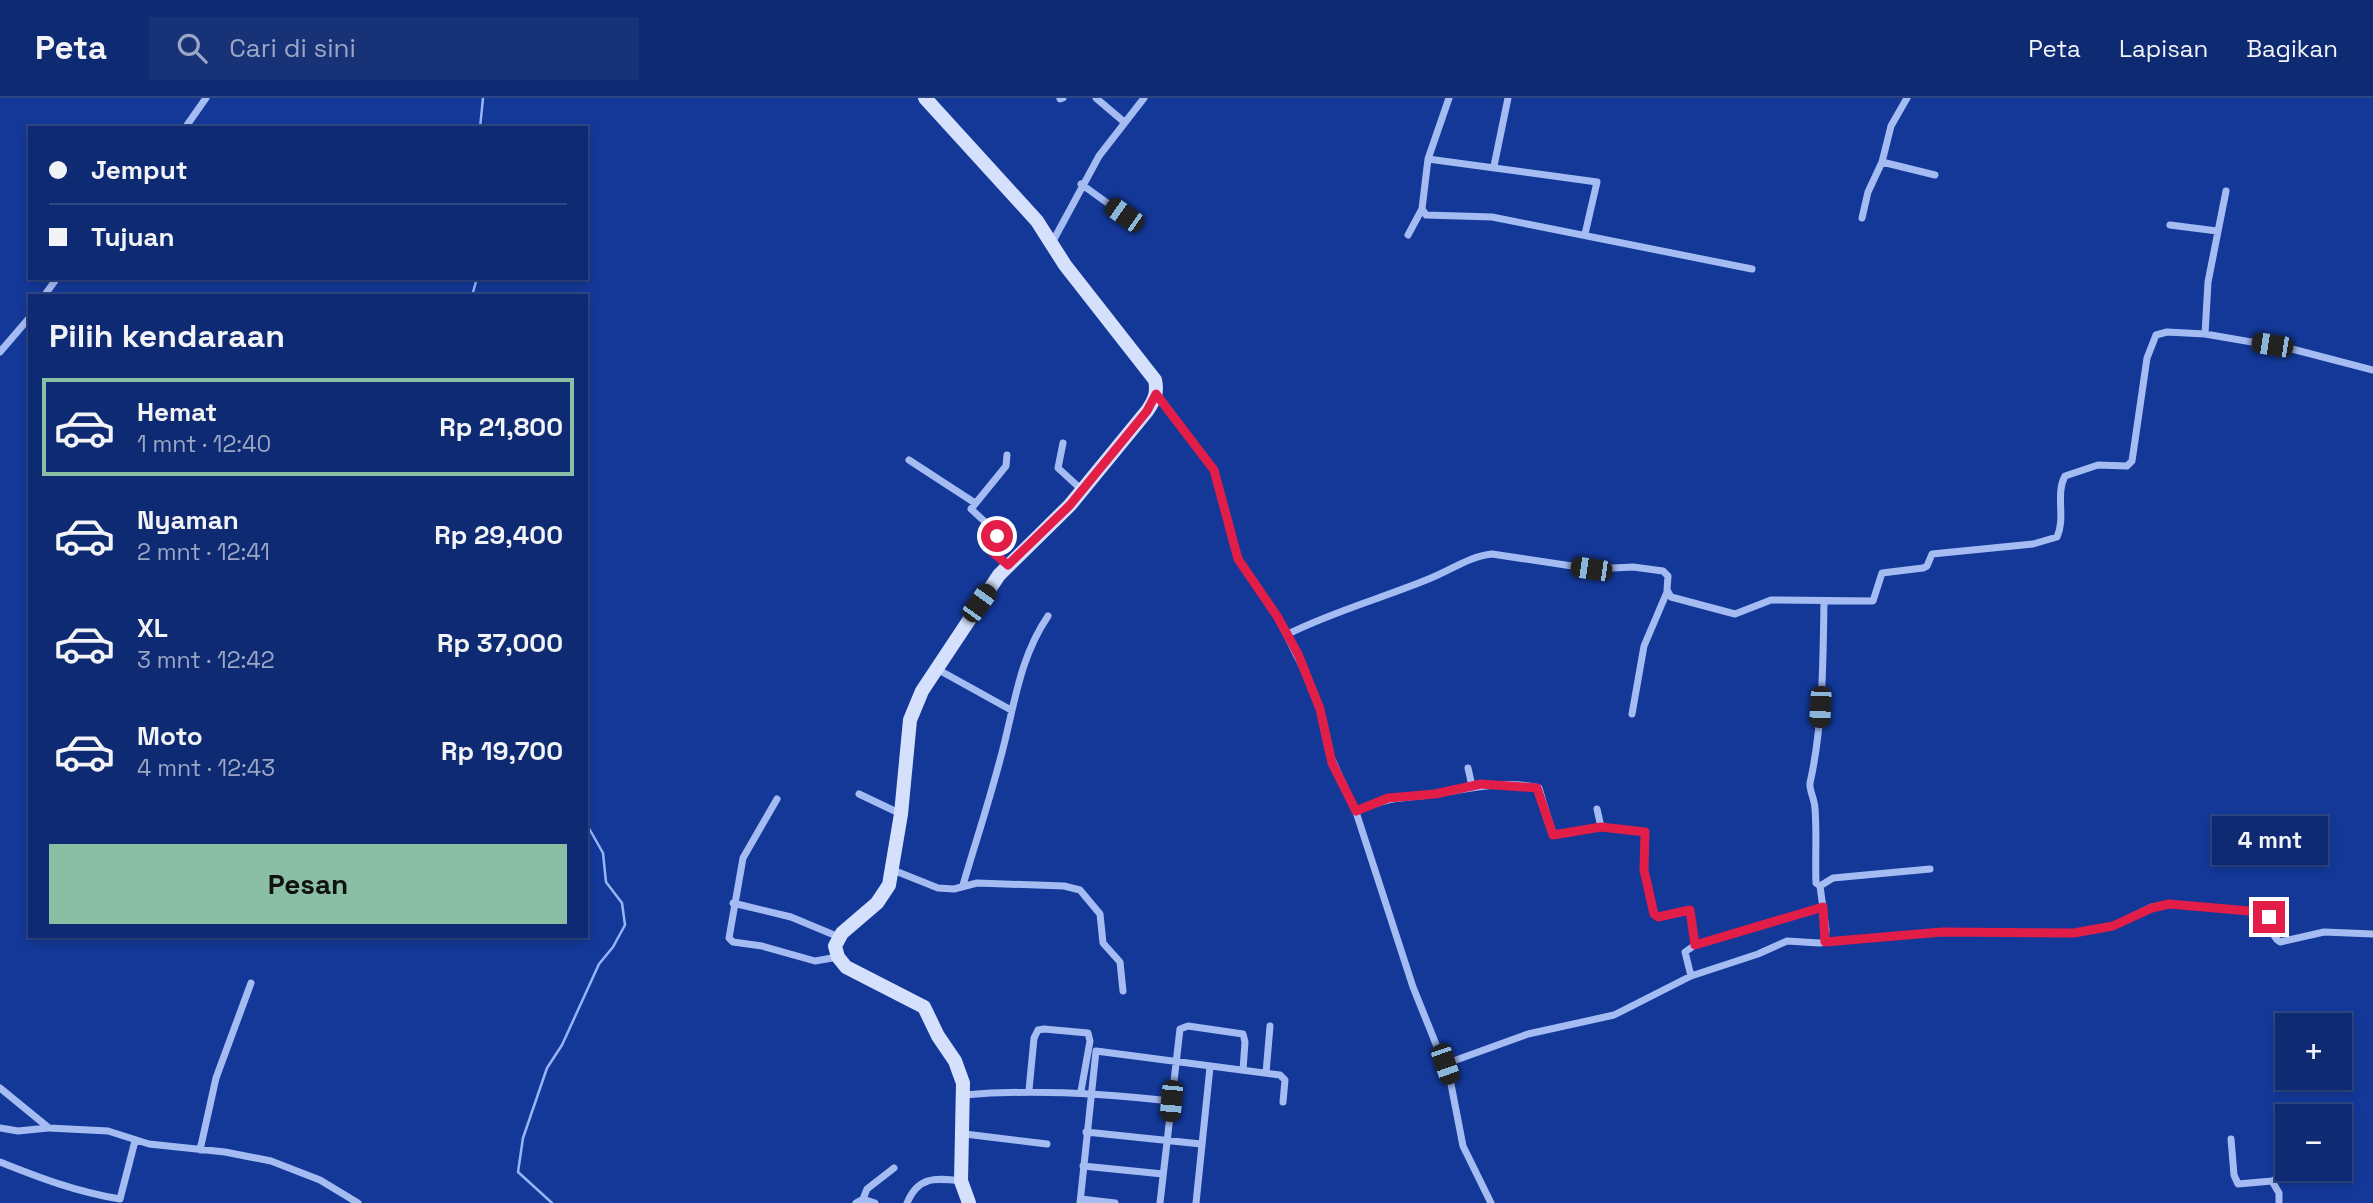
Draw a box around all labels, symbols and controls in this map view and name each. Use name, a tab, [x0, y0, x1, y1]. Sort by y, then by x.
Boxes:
search box	[149, 17, 639, 80]
text: Peta	[35, 27, 107, 69]
icon: search	[173, 29, 211, 67]
text: Cari di sini	[229, 31, 356, 65]
text: Peta	[2028, 33, 2081, 64]
text: Lapisan	[2119, 33, 2208, 64]
text: Bagikan	[2246, 33, 2338, 64]
text: Jemput	[91, 153, 188, 187]
car	[1101, 194, 1148, 236]
text: Tujuan	[91, 220, 174, 254]
text: Pilih kendaraan	[49, 316, 285, 356]
car	[2250, 331, 2295, 359]
text: Hemat	[137, 395, 217, 429]
icon: car	[53, 396, 116, 459]
text: Rp 21,800	[439, 410, 563, 444]
text: 1 mnt · 12:40	[137, 429, 271, 459]
text: Nyaman	[137, 503, 239, 537]
icon: car	[53, 504, 116, 567]
text: Rp 29,400	[434, 518, 563, 552]
route start	[981, 520, 1013, 552]
text: 2 mnt · 12:41	[137, 537, 270, 567]
car	[1569, 556, 1614, 582]
car	[959, 580, 1000, 626]
text: XL	[137, 611, 168, 645]
icon: car	[53, 612, 116, 675]
text: Rp 37,000	[437, 626, 563, 660]
text: 3 mnt · 12:42	[137, 645, 275, 675]
car	[1809, 685, 1832, 729]
text: Moto	[137, 719, 203, 753]
icon: car	[53, 720, 116, 783]
text: Rp 19,700	[441, 734, 563, 768]
text: 4 mnt · 12:43	[137, 753, 275, 783]
callout: 4 mnt	[2211, 816, 2327, 864]
text: 4 mnt	[2238, 825, 2302, 855]
button: Pesan	[49, 844, 567, 924]
route end	[2253, 901, 2285, 933]
map controls	[2275, 1013, 2352, 1181]
button: +	[2275, 1013, 2352, 1090]
car	[1429, 1041, 1462, 1087]
car	[1159, 1079, 1184, 1123]
button: −	[2275, 1104, 2352, 1181]

